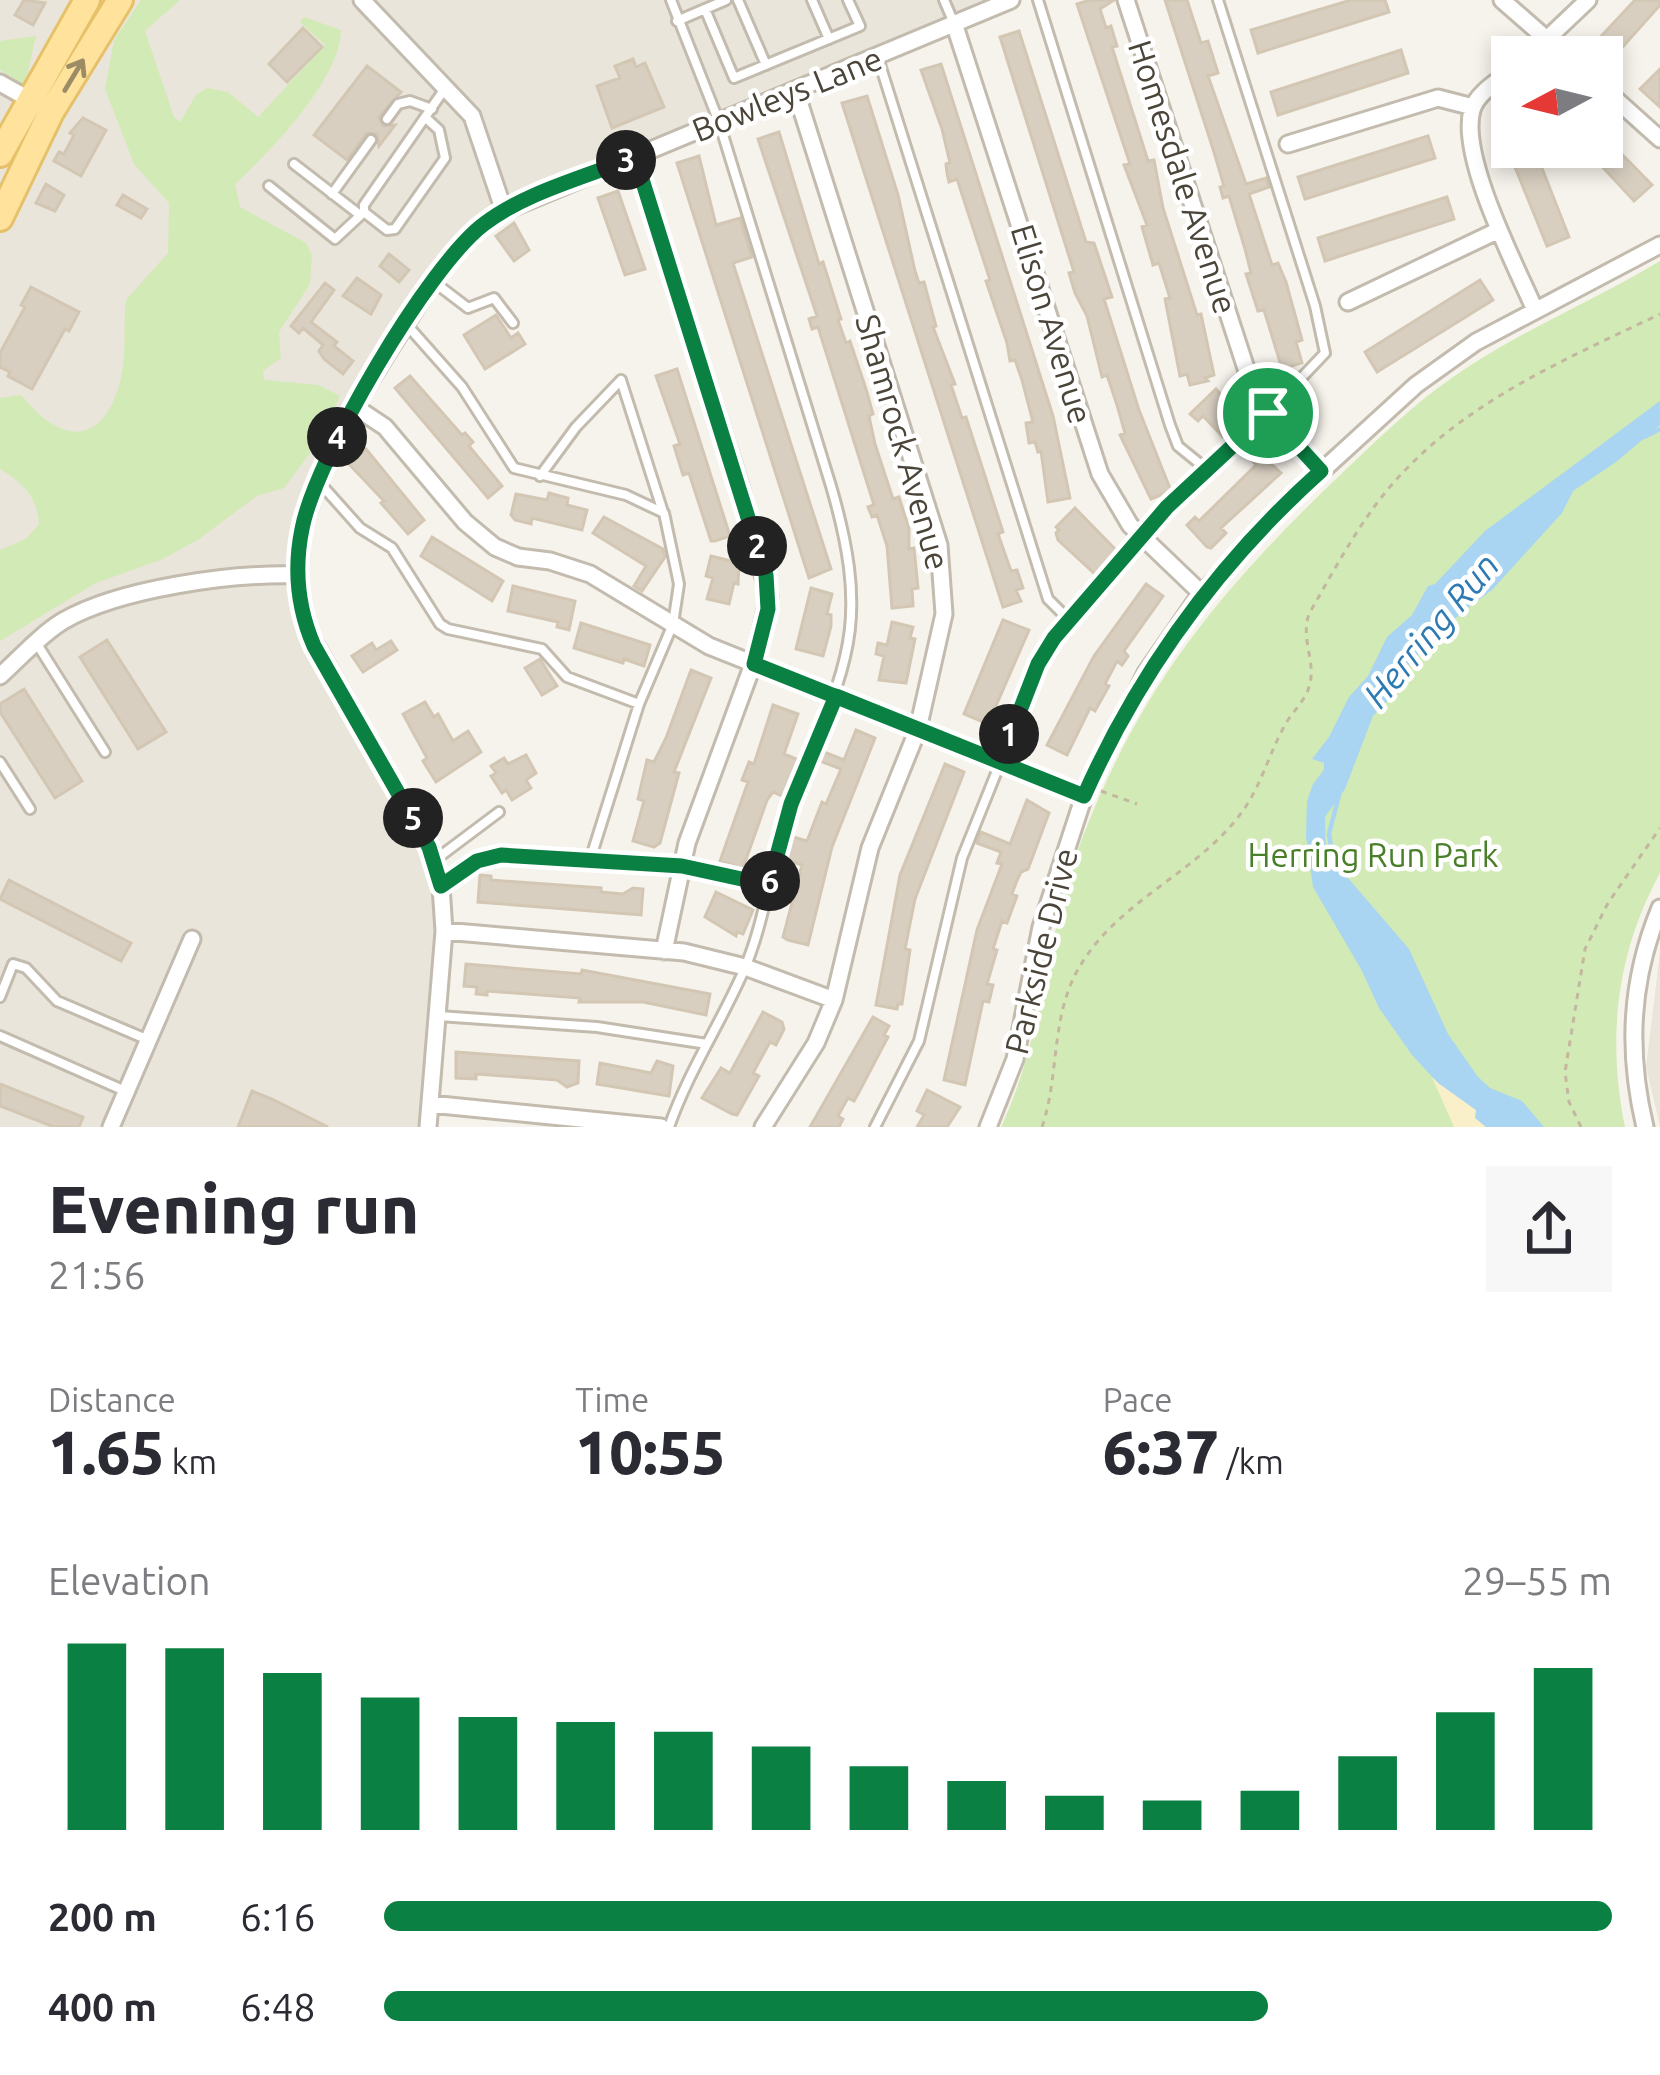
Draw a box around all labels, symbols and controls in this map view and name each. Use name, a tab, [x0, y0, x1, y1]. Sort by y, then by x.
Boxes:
street label: Homesdale Avenue	[1122, 36, 1245, 318]
north arrow	[1491, 36, 1623, 168]
map controls	[1491, 36, 1623, 168]
street label: Bowleys Lane	[687, 39, 887, 148]
one-way arrow	[62, 58, 86, 92]
pin: 3	[596, 130, 656, 190]
text: 3	[617, 141, 635, 178]
street label: Elison Avenue	[1005, 220, 1100, 428]
street label: Shamrock Avenue	[849, 310, 958, 574]
pin	[1217, 362, 1319, 464]
icon: arrive	[1235, 380, 1301, 446]
pin: 4	[307, 407, 367, 467]
text: 4	[328, 418, 346, 455]
pin: 2	[727, 516, 787, 576]
text: 2	[748, 527, 766, 564]
water label: Herring Run	[1354, 544, 1507, 715]
pin: 1	[979, 704, 1039, 764]
text: 1	[1000, 715, 1018, 752]
pin: 5	[383, 788, 443, 848]
text: 5	[404, 799, 422, 836]
park label: Herring Run Park	[1248, 836, 1499, 873]
street label: Parkside Drive	[997, 844, 1084, 1058]
pin: 6	[740, 851, 800, 911]
text: 6	[761, 862, 779, 899]
button: share	[1486, 1166, 1612, 1292]
text: Evening run	[48, 1171, 419, 1245]
text: 21:56	[48, 1253, 146, 1296]
text: Distance	[48, 1381, 176, 1418]
text: Time	[575, 1381, 649, 1418]
text: Pace	[1103, 1381, 1173, 1418]
text: 1.65	[48, 1418, 164, 1485]
text: 10:55	[575, 1418, 725, 1485]
text: 6:37	[1103, 1418, 1219, 1485]
text: km	[164, 1443, 217, 1480]
text: /km	[1219, 1443, 1284, 1480]
text: Elevation	[48, 1559, 211, 1602]
text: 29–55 m	[1462, 1559, 1612, 1602]
text: 200 m	[48, 1895, 157, 1938]
text: 6:16	[240, 1895, 316, 1938]
text: 400 m	[48, 1985, 157, 2028]
text: 6:48	[240, 1985, 316, 2028]

